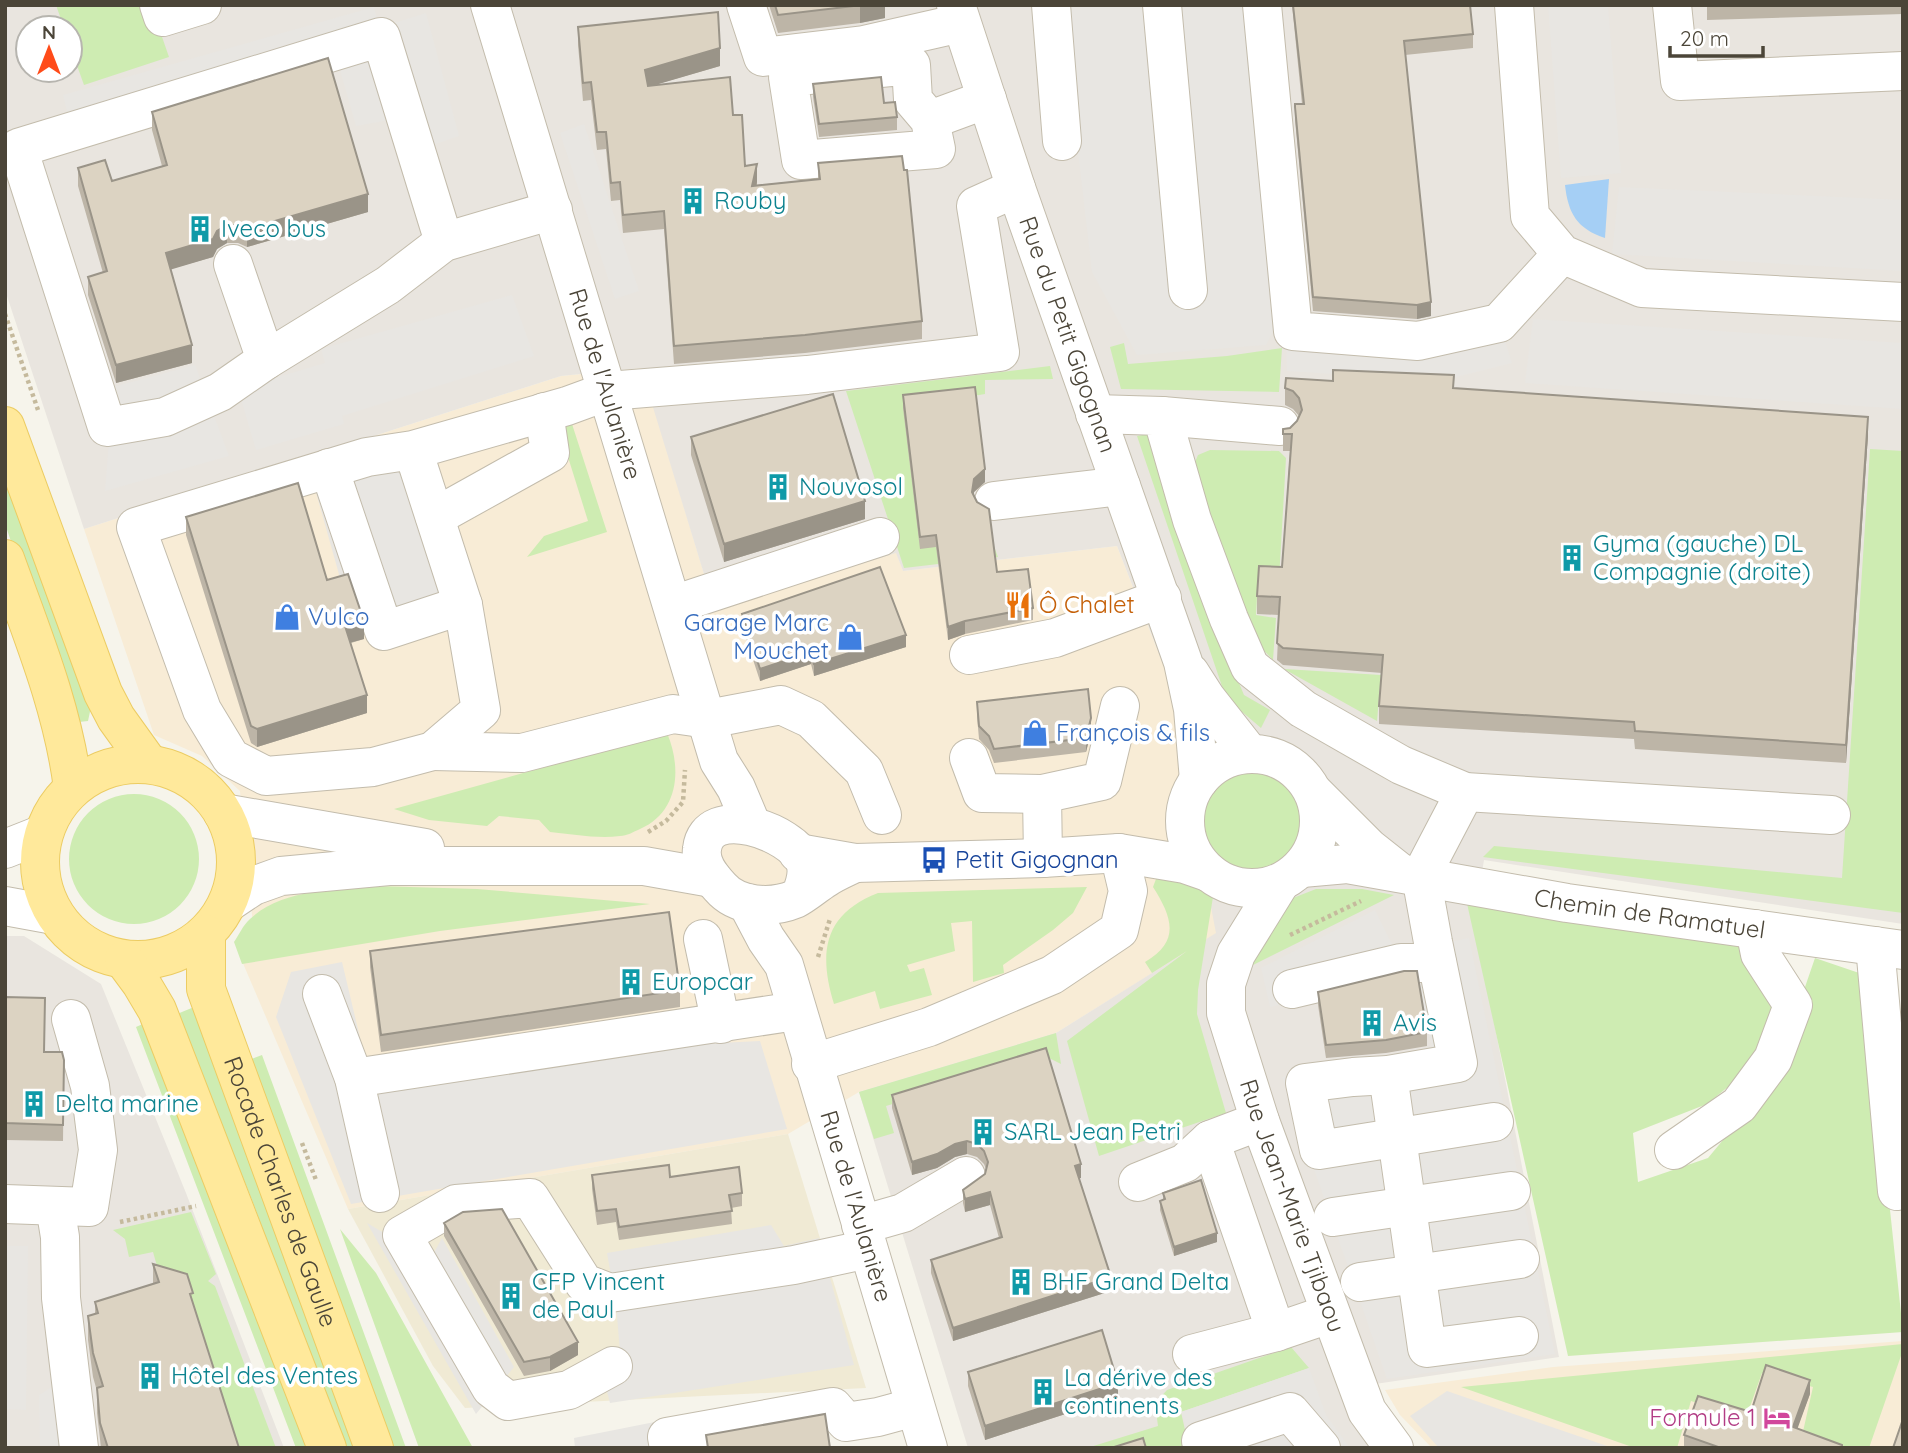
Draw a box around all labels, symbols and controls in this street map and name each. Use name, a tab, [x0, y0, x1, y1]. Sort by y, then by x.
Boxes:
north arrow	[14, 14, 84, 84]
scale bar	[1670, 14, 1763, 58]
text: N	[42, 20, 56, 44]
text: 20 m	[1680, 25, 1729, 51]
place label: Rouby	[714, 185, 786, 215]
building icon: Rouby	[678, 186, 708, 216]
street label: Rue du Petit Gigognan	[1013, 212, 1124, 456]
place label: Iveco bus	[221, 213, 326, 243]
building icon: Iveco bus	[185, 214, 215, 244]
street label: Rue de l'Aulanière	[563, 284, 649, 483]
place label: Nouvosol	[799, 471, 903, 501]
building icon: Nouvosol	[763, 472, 793, 502]
place label: Gyma (gauche) DL Compagnie (droite)	[1593, 528, 1811, 586]
building icon: Gyma (gauche) DL Compagnie (droite)	[1557, 543, 1587, 573]
place label: Ô Chalet	[1039, 589, 1135, 619]
restaurant icon: Ô Chalet	[1003, 590, 1033, 620]
place label: Vulco	[308, 601, 370, 631]
shop icon: Vulco	[272, 602, 302, 632]
place label: Garage Marc Mouchet	[684, 607, 829, 665]
shop icon: Garage Marc Mouchet	[835, 622, 865, 652]
place label: François & fils	[1056, 717, 1210, 747]
shop icon: François & fils	[1020, 718, 1050, 748]
place label: Petit Gigognan	[955, 844, 1119, 874]
bus stop icon: Petit Gigognan	[919, 845, 949, 875]
street label: Chemin de Ramatuel	[1532, 881, 1767, 945]
place label: Europcar	[652, 966, 753, 996]
building icon: Europcar	[616, 967, 646, 997]
place label: Avis	[1393, 1007, 1437, 1037]
building icon: Avis	[1357, 1008, 1387, 1038]
street label: Rocade Charles de Gaulle	[218, 1052, 344, 1331]
street label: Rue Jean-Marie Tjibaou	[1234, 1075, 1353, 1336]
place label: Delta marine	[55, 1088, 199, 1118]
building icon: Delta marine	[19, 1089, 49, 1119]
street label: Rue de l'Aulanière	[814, 1107, 900, 1305]
place label: SARL Jean Petri	[1004, 1116, 1181, 1146]
building icon: SARL Jean Petri	[968, 1117, 998, 1147]
place label: CFP Vincent de Paul	[532, 1266, 665, 1324]
place label: BHF Grand Delta	[1042, 1266, 1229, 1296]
building icon: BHF Grand Delta	[1006, 1267, 1036, 1297]
building icon: CFP Vincent de Paul	[496, 1281, 526, 1311]
place label: Hôtel des Ventes	[171, 1360, 358, 1390]
building icon: Hôtel des Ventes	[135, 1361, 165, 1391]
place label: La dérive des continents	[1064, 1362, 1212, 1420]
building icon: La dérive des continents	[1028, 1377, 1058, 1407]
place label: Formule 1	[1649, 1402, 1756, 1432]
hotel icon: Formule 1	[1762, 1403, 1792, 1433]

